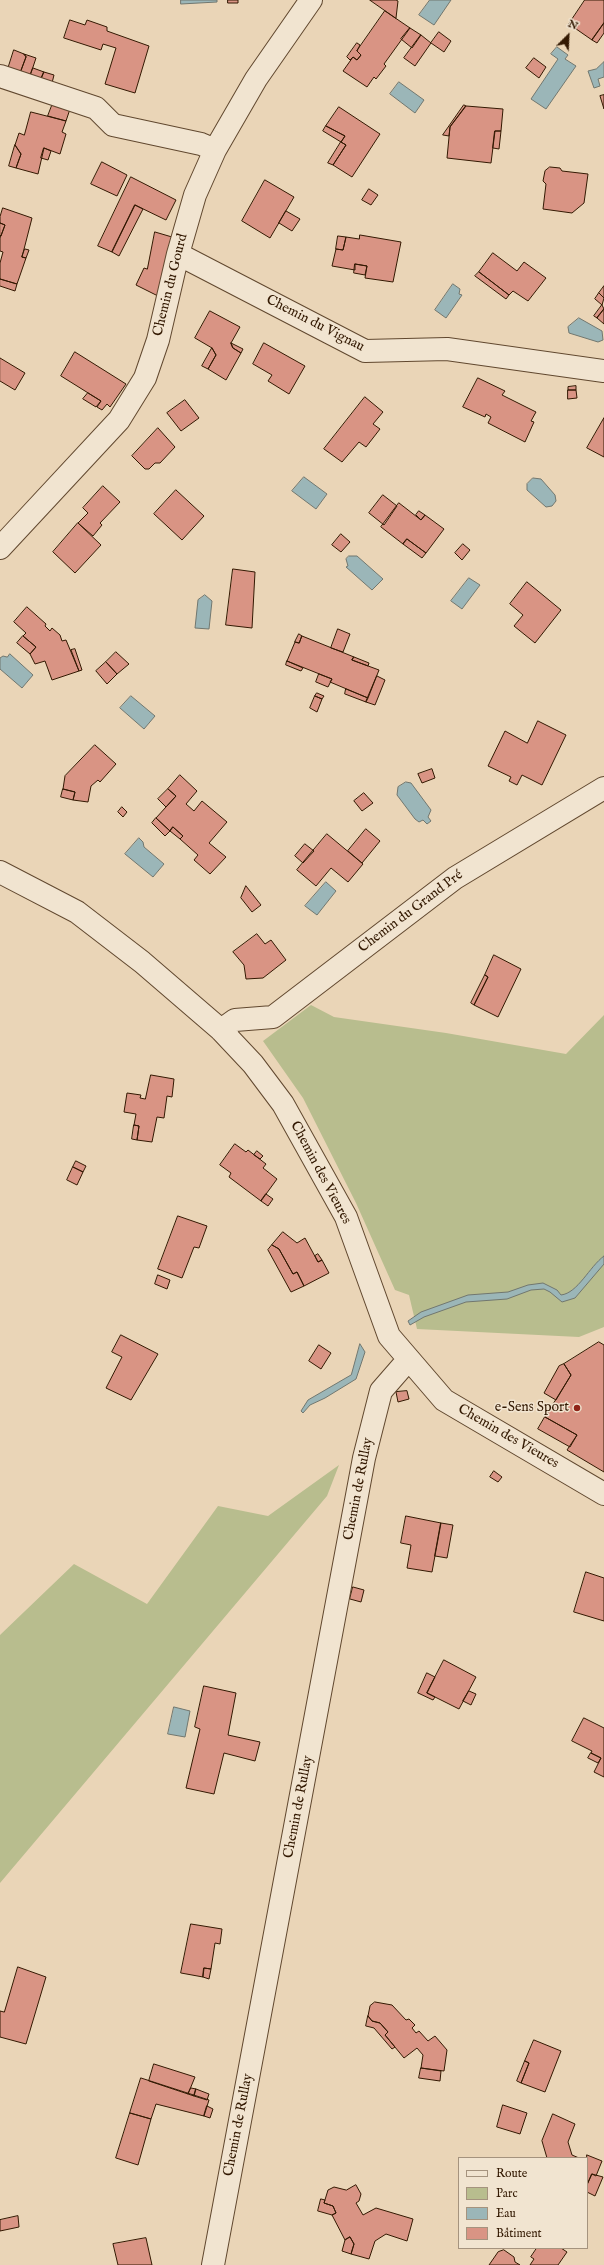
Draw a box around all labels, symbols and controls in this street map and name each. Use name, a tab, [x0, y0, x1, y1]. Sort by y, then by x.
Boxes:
north arrow	[548, 16, 588, 56]
text: N	[566, 17, 580, 33]
street label: Chemin du Gourd	[150, 232, 192, 338]
street label: Chemin du Vignau	[263, 292, 367, 356]
street label: Chemin du Grand Pré	[355, 867, 467, 957]
street label: Chemin des Vieures	[286, 1119, 354, 1227]
place label: e-Sens Sport	[495, 1400, 569, 1416]
street label: Chemin des Vieures	[455, 1401, 561, 1473]
marker: e-Sens Sport	[572, 1403, 582, 1413]
street label: Chemin de Rullay	[341, 1436, 377, 1542]
street label: Chemin de Rullay	[281, 1754, 317, 1860]
street label: Chemin de Rullay	[221, 2072, 257, 2178]
legend	[458, 2157, 588, 2249]
text: Route	[496, 2166, 527, 2181]
text: Parc	[496, 2186, 518, 2201]
text: Eau	[496, 2206, 516, 2221]
text: Bâtiment	[496, 2226, 542, 2241]

